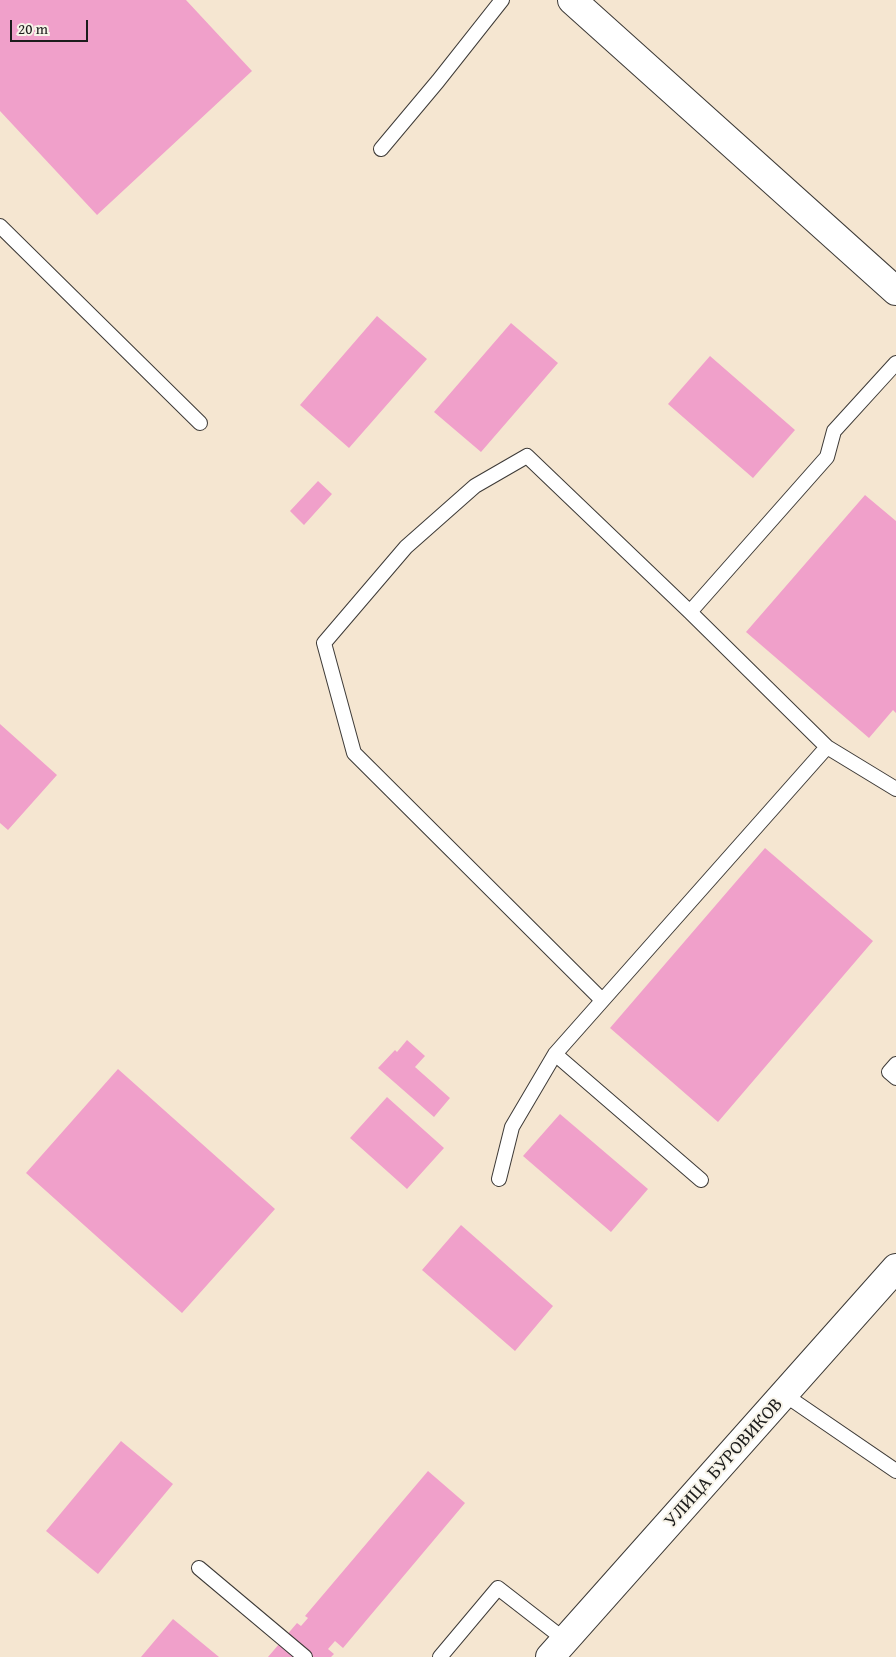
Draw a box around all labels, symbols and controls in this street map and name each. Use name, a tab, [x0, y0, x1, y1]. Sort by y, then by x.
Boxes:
scale bar	[12, 10, 90, 42]
text: 20 m	[18, 18, 48, 39]
street label: УЛИЦА БУРОВИКОВ	[660, 1394, 788, 1532]

